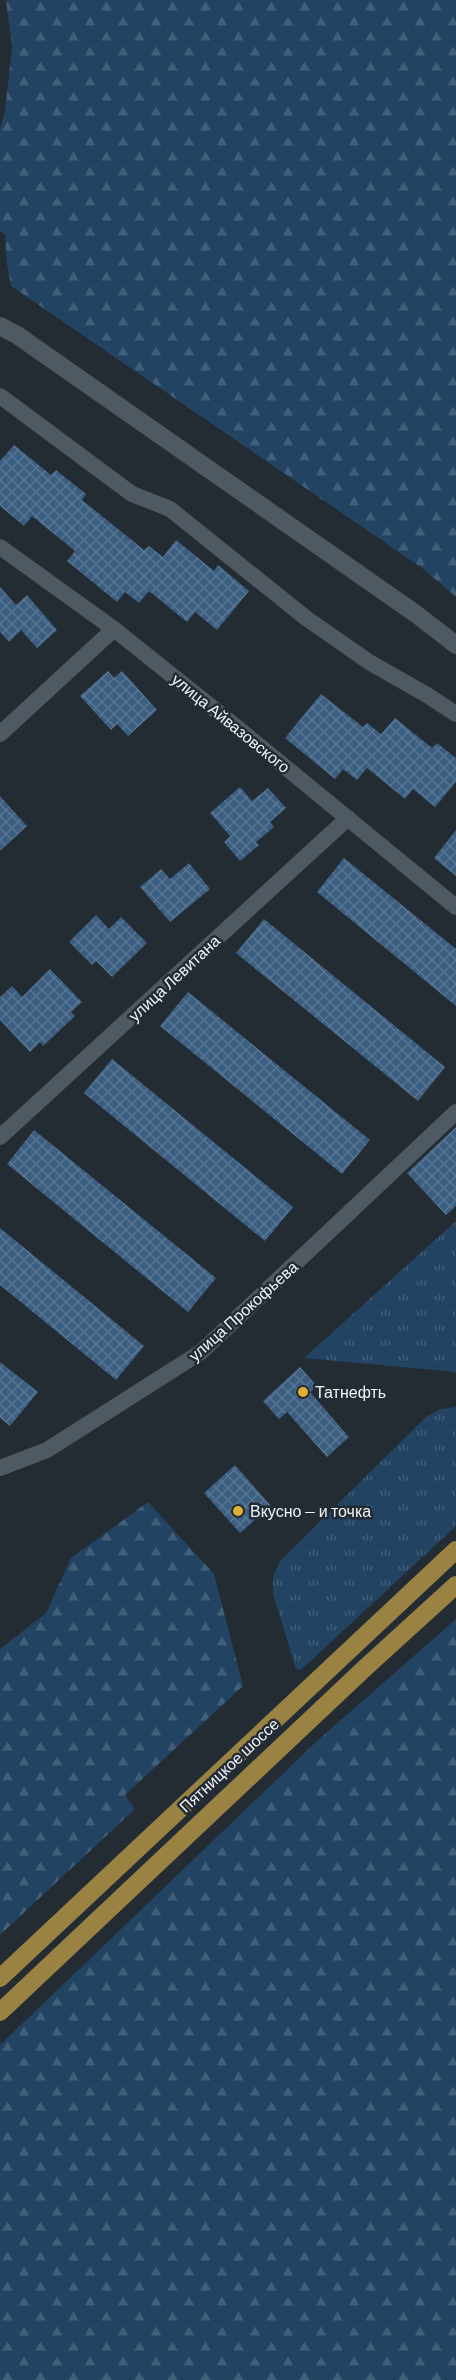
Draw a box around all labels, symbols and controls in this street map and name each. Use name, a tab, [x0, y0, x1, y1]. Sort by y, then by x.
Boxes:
street label: улица Айвазовского	[168, 669, 294, 776]
street label: улица Левитана	[124, 930, 223, 1025]
street label: улица Прокофьева	[184, 1257, 301, 1365]
place label: Татнефть	[315, 1382, 386, 1401]
marker: Татнефть	[296, 1385, 310, 1399]
place label: Вкусно — и точка	[250, 1501, 371, 1520]
marker: Вкусно — и точка	[231, 1504, 245, 1518]
street label: Пятницкое шоссе	[175, 1714, 282, 1816]

